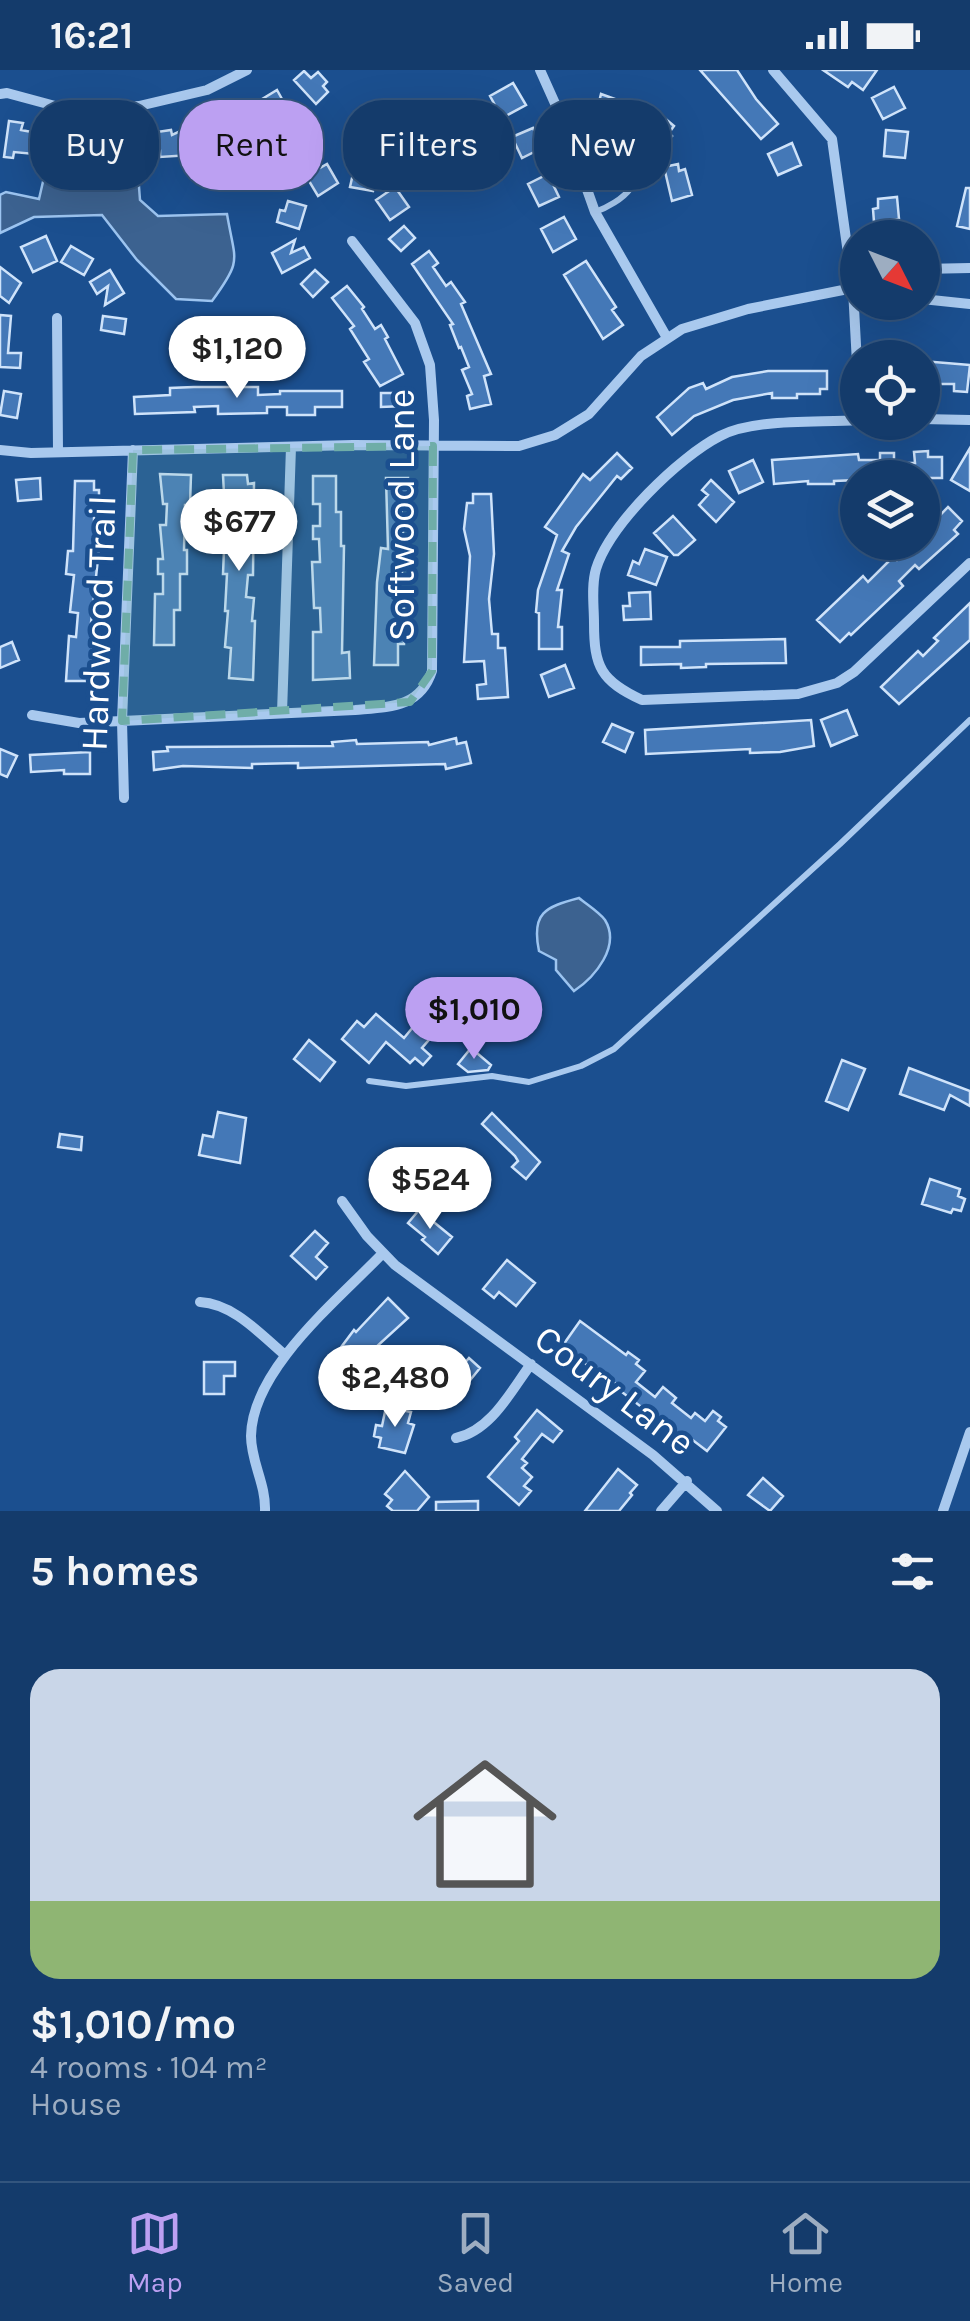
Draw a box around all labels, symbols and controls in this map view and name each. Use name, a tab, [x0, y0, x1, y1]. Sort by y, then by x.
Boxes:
text: 16:21	[50, 13, 133, 58]
chip: Buy	[30, 100, 159, 190]
chip: Rent	[179, 100, 323, 190]
chip: Filters	[343, 100, 514, 190]
chip: New	[534, 100, 671, 190]
north arrow	[840, 220, 940, 320]
map controls	[840, 220, 940, 560]
pin: $1,120	[156, 316, 318, 401]
text: $1,120	[191, 330, 283, 367]
button: locate	[840, 340, 940, 440]
street label: Softwood Lane	[379, 389, 424, 641]
button: layers	[840, 460, 940, 560]
pin: $677	[180, 489, 298, 574]
street label: Hardwood Trail	[72, 494, 125, 752]
text: $677	[202, 503, 276, 540]
pin: $1,010	[393, 977, 555, 1062]
text: $1,010	[427, 991, 521, 1028]
pin: $524	[371, 1147, 489, 1232]
text: $524	[390, 1161, 470, 1198]
street label: Coury Lane	[526, 1316, 704, 1465]
pin: $2,480	[314, 1345, 476, 1430]
text: $2,480	[340, 1359, 450, 1396]
icon: filters	[885, 1544, 940, 1599]
text: 5 homes	[30, 1546, 199, 1596]
icon: home	[395, 1734, 575, 1914]
text: $1,010/mo	[30, 1999, 236, 2049]
text: 4 rooms · 104 m²	[30, 2049, 268, 2086]
text: House	[30, 2086, 122, 2123]
tab: Map	[127, 2206, 183, 2299]
tab: Saved	[437, 2206, 514, 2299]
tab: Home	[768, 2206, 843, 2299]

